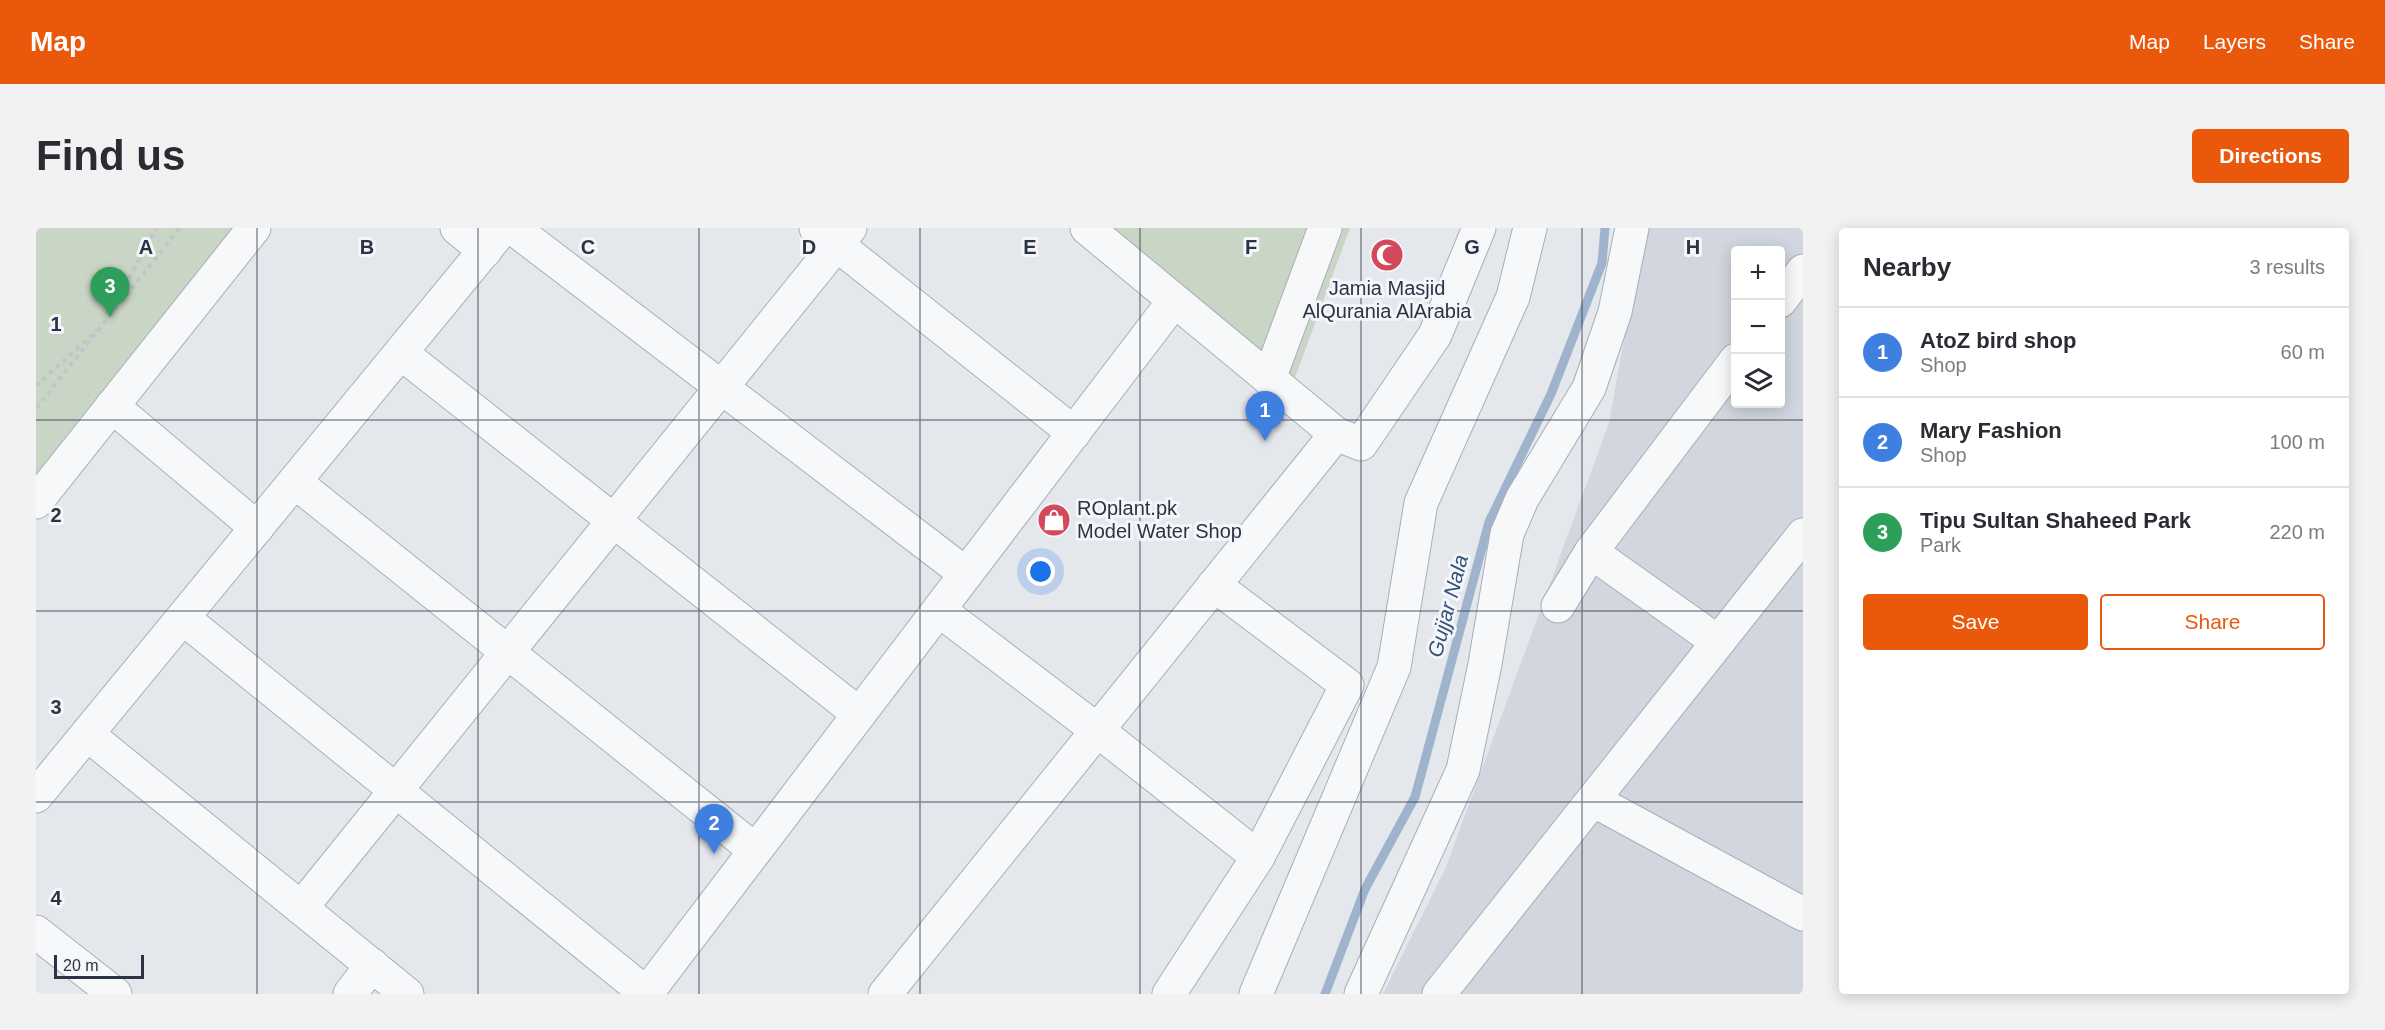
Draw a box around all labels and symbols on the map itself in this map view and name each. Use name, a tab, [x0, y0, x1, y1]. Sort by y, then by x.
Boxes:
text: A	[139, 236, 153, 258]
text: B	[360, 236, 374, 258]
text: C	[581, 236, 595, 258]
text: D	[802, 236, 816, 258]
text: E	[1023, 236, 1037, 258]
text: F	[1245, 236, 1257, 258]
text: G	[1464, 236, 1480, 258]
text: H	[1686, 236, 1700, 258]
mosque icon: Jamia Masjid AlQurania AlArabia	[1369, 237, 1405, 273]
pin: 3	[90, 268, 130, 317]
place label: Jamia Masjid AlQurania AlArabia	[1303, 277, 1472, 322]
text: 1	[50, 313, 62, 335]
pin: 1	[1246, 392, 1284, 441]
place label: ROplant.pk Model Water Shop	[1077, 497, 1242, 542]
shop icon: ROplant.pk Model Water Shop	[1036, 502, 1072, 538]
text: 2	[50, 504, 62, 526]
water label: Gujjar Nala	[1423, 552, 1472, 660]
your location	[1026, 557, 1055, 586]
text: 3	[50, 696, 62, 718]
pin: 2	[694, 804, 734, 854]
text: 4	[50, 887, 62, 909]
scale bar	[54, 952, 144, 980]

